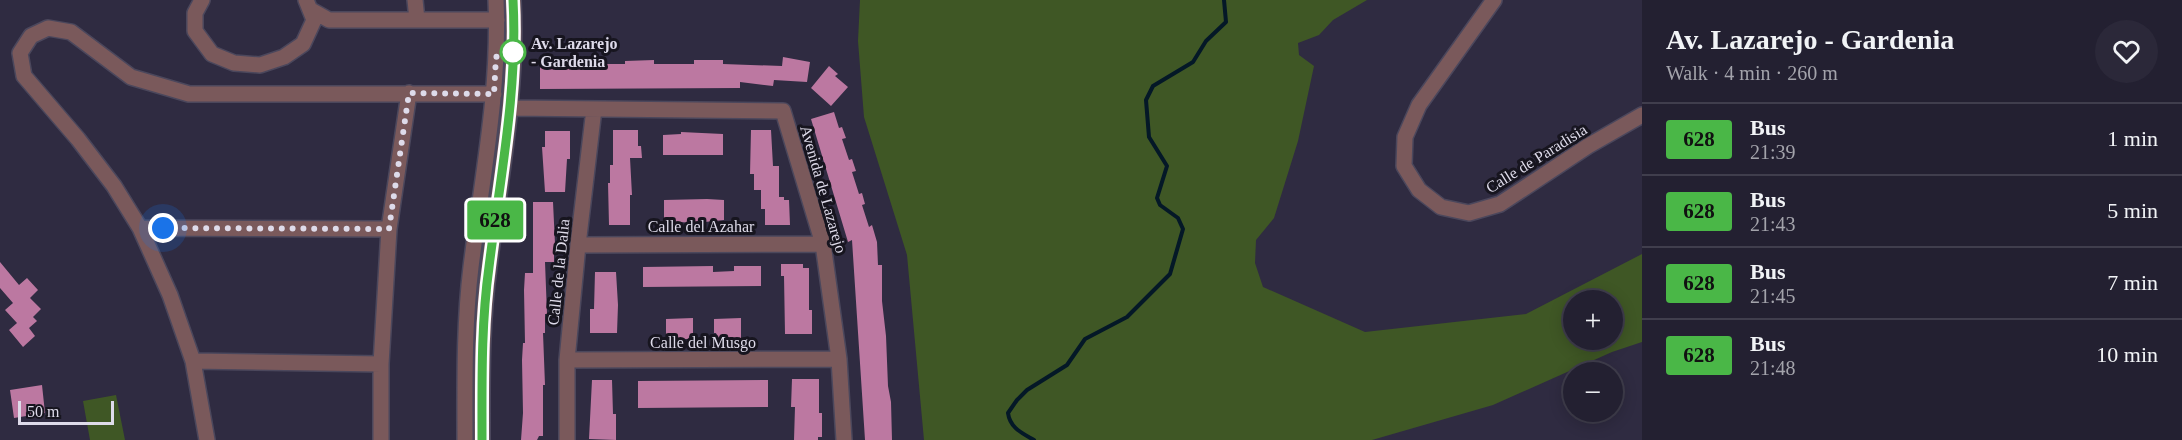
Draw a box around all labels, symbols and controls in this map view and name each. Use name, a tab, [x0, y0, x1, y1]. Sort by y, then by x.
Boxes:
button: heart	[2095, 20, 2158, 83]
text: Av. Lazarejo - Gardenia	[1666, 24, 1954, 55]
place label: Av. Lazarejo - Gardenia	[531, 35, 618, 70]
marker: Av. Lazarejo - Gardenia	[500, 39, 526, 65]
text: Walk · 4 min · 260 m	[1666, 62, 1838, 84]
text: Bus	[1750, 115, 1785, 140]
street label: Calle de Paradisia	[1483, 121, 1590, 196]
street label: Avenida de Lazarejo	[796, 123, 850, 255]
text: 1 min	[2107, 126, 2158, 151]
text: 628	[1683, 127, 1715, 151]
text: 21:39	[1750, 141, 1796, 163]
text: Bus	[1750, 187, 1785, 212]
text: 5 min	[2107, 198, 2158, 223]
text: 628	[1683, 199, 1715, 223]
line badge: 628	[460, 200, 530, 240]
text: 628	[479, 208, 511, 232]
your location	[148, 213, 178, 243]
text: 21:43	[1750, 213, 1796, 235]
street label: Calle de la Dalia	[544, 218, 573, 326]
street label: Calle del Azahar	[648, 218, 755, 235]
text: Bus	[1750, 259, 1785, 284]
text: 7 min	[2107, 270, 2158, 295]
text: 628	[1683, 271, 1715, 295]
text: 21:45	[1750, 285, 1796, 307]
map controls	[1563, 290, 1623, 422]
button: +	[1563, 290, 1623, 350]
text: Bus	[1750, 331, 1785, 356]
street label: Calle del Musgo	[650, 334, 756, 352]
text: 10 min	[2096, 342, 2158, 367]
text: 628	[1683, 343, 1715, 367]
text: 21:48	[1750, 357, 1796, 379]
button: −	[1563, 362, 1623, 422]
scale bar	[18, 398, 114, 426]
text: 50 m	[27, 403, 59, 420]

